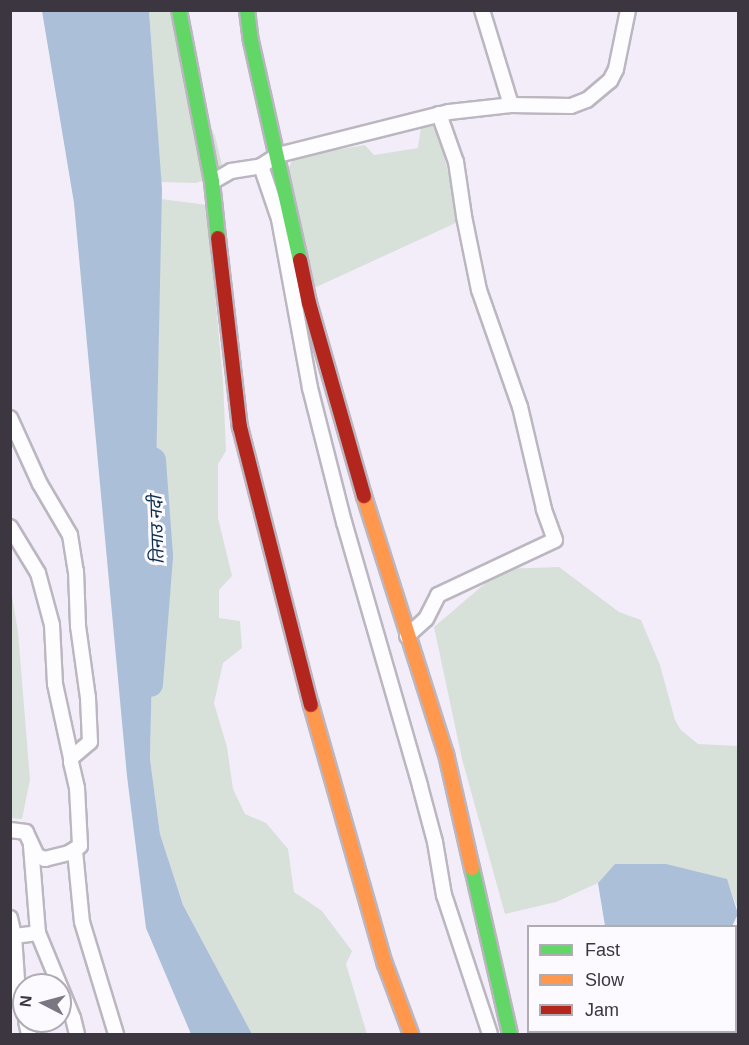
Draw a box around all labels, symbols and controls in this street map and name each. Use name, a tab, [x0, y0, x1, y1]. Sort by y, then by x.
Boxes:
water label: तिनाउ नदी	[145, 495, 169, 565]
legend	[527, 925, 737, 1033]
text: Fast	[585, 940, 620, 960]
text: Slow	[585, 970, 624, 990]
north arrow	[12, 973, 72, 1033]
text: N	[17, 995, 35, 1008]
text: Jam	[585, 1000, 619, 1020]

